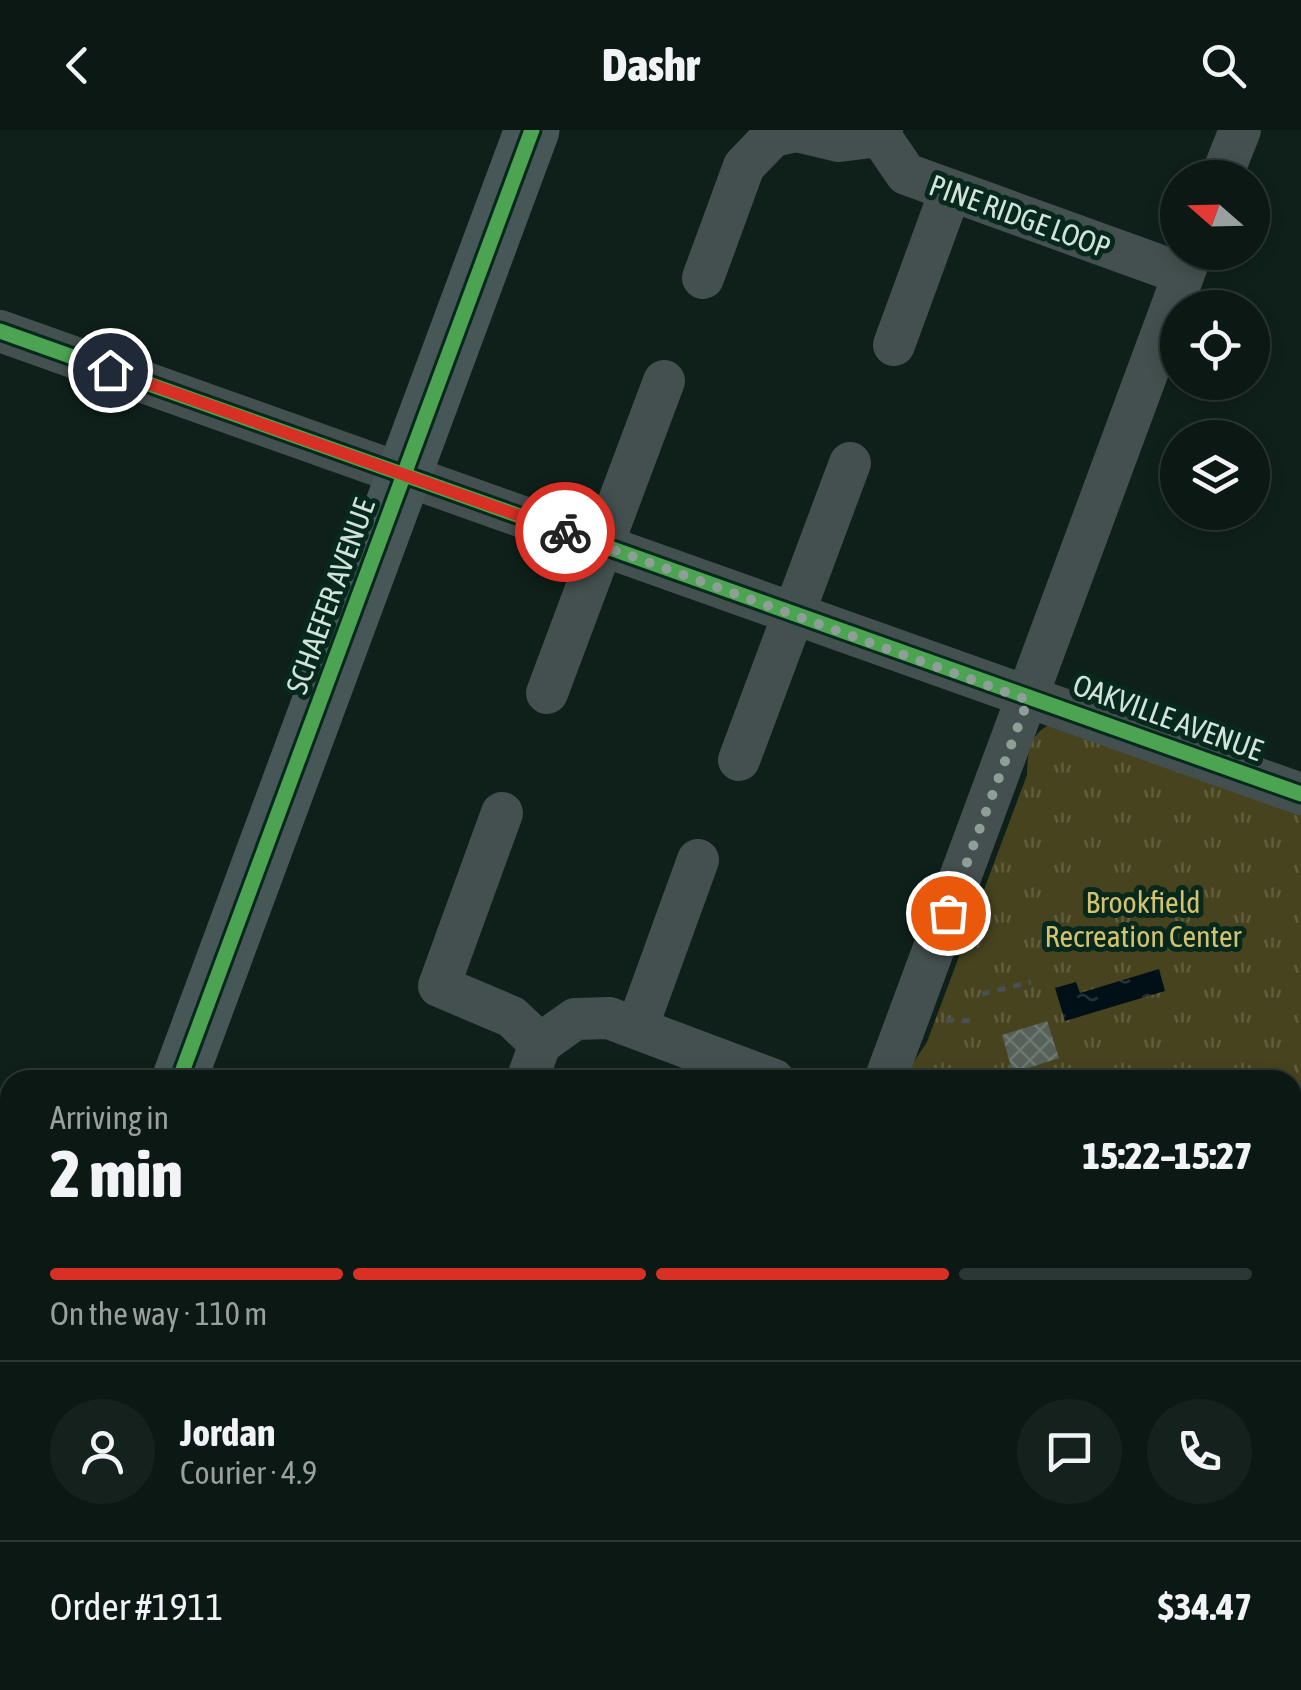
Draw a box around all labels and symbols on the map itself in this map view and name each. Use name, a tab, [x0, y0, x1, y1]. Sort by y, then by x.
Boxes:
north arrow	[1160, 160, 1270, 270]
street label: PINE RIDGE LOOP	[925, 168, 1115, 264]
pin	[68, 328, 153, 413]
courier	[515, 482, 615, 582]
street label: SCHAEFER AVENUE	[279, 494, 381, 698]
street label: OAKVILLE AVENUE	[1069, 667, 1268, 767]
pin	[906, 871, 991, 956]
park label: Brookfield Recreation Center	[1045, 885, 1243, 953]

